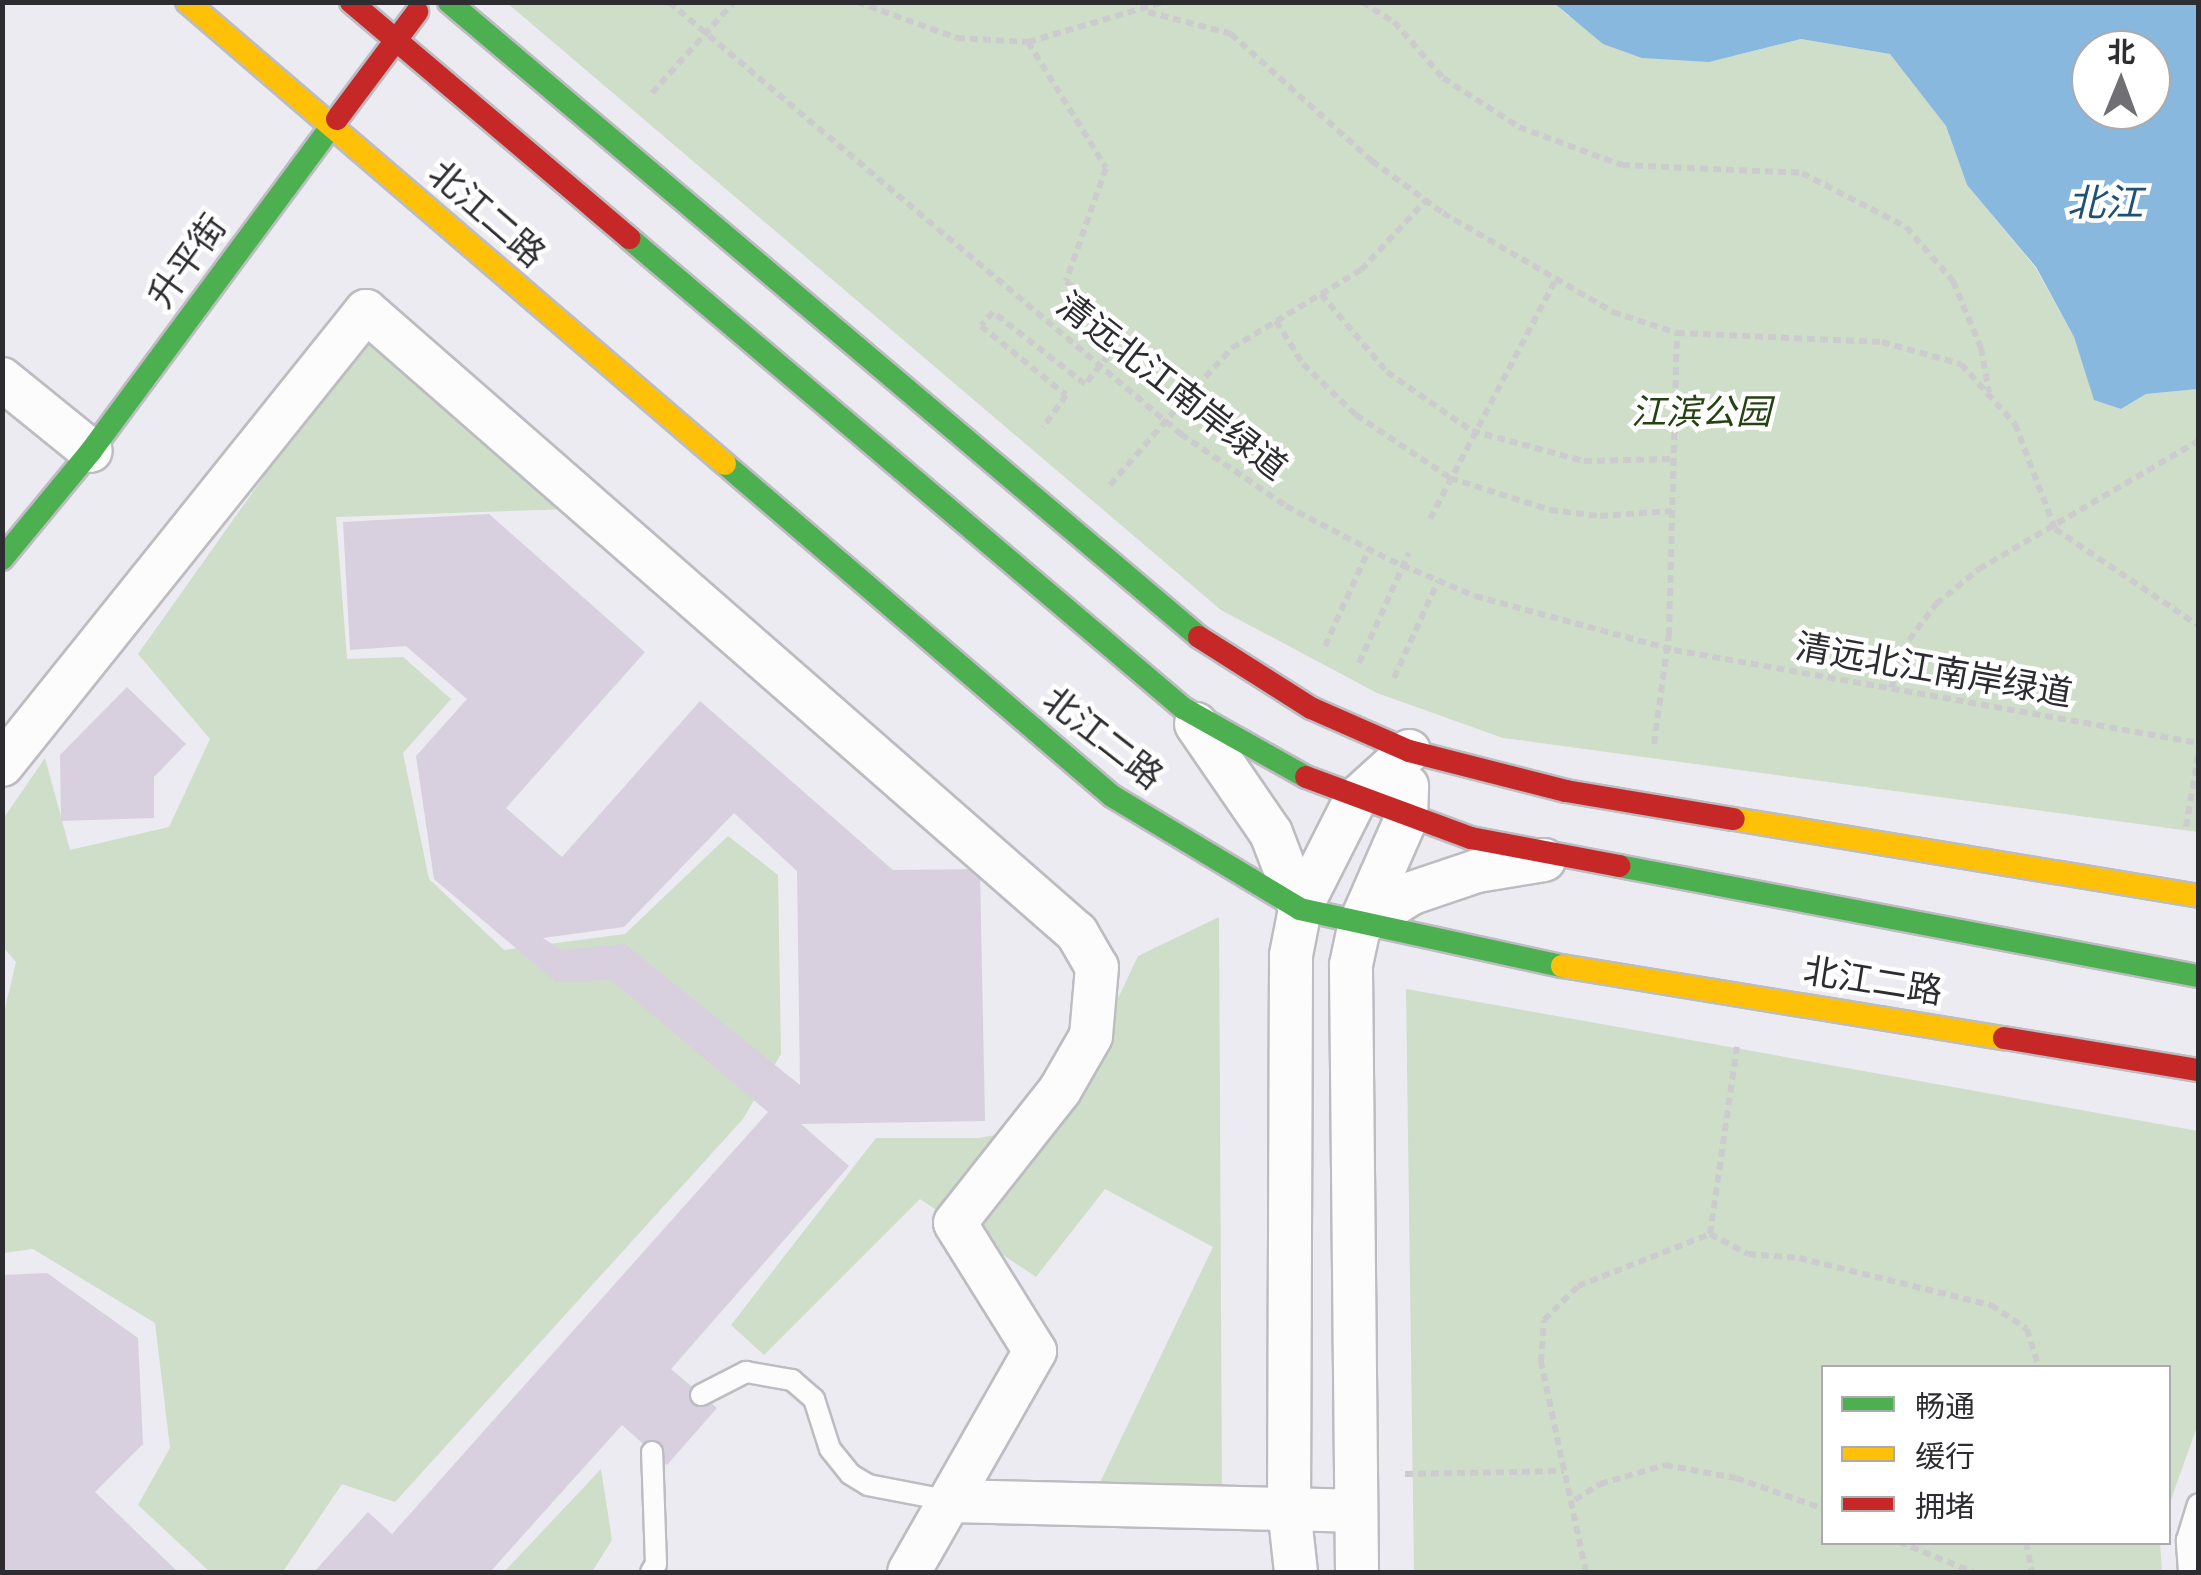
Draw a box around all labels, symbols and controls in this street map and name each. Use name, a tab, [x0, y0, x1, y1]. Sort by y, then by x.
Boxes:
north arrow	[2071, 30, 2171, 130]
text: 北	[2107, 34, 2136, 70]
street label: 北江二路	[420, 152, 554, 276]
water label: 北江	[2067, 180, 2143, 226]
street label: 升平街	[139, 206, 235, 316]
street label: 清远北江南岸绿道	[1049, 283, 1295, 489]
park label: 江滨公园	[1631, 391, 1771, 433]
street label: 清远北江南岸绿道	[1792, 625, 2076, 715]
street label: 北江二路	[1035, 678, 1171, 798]
street label: 北江二路	[1801, 949, 1945, 1013]
legend	[1821, 1365, 2171, 1545]
text: 畅通	[1915, 1387, 1975, 1425]
text: 缓行	[1915, 1437, 1975, 1475]
text: 拥堵	[1915, 1487, 1975, 1525]

